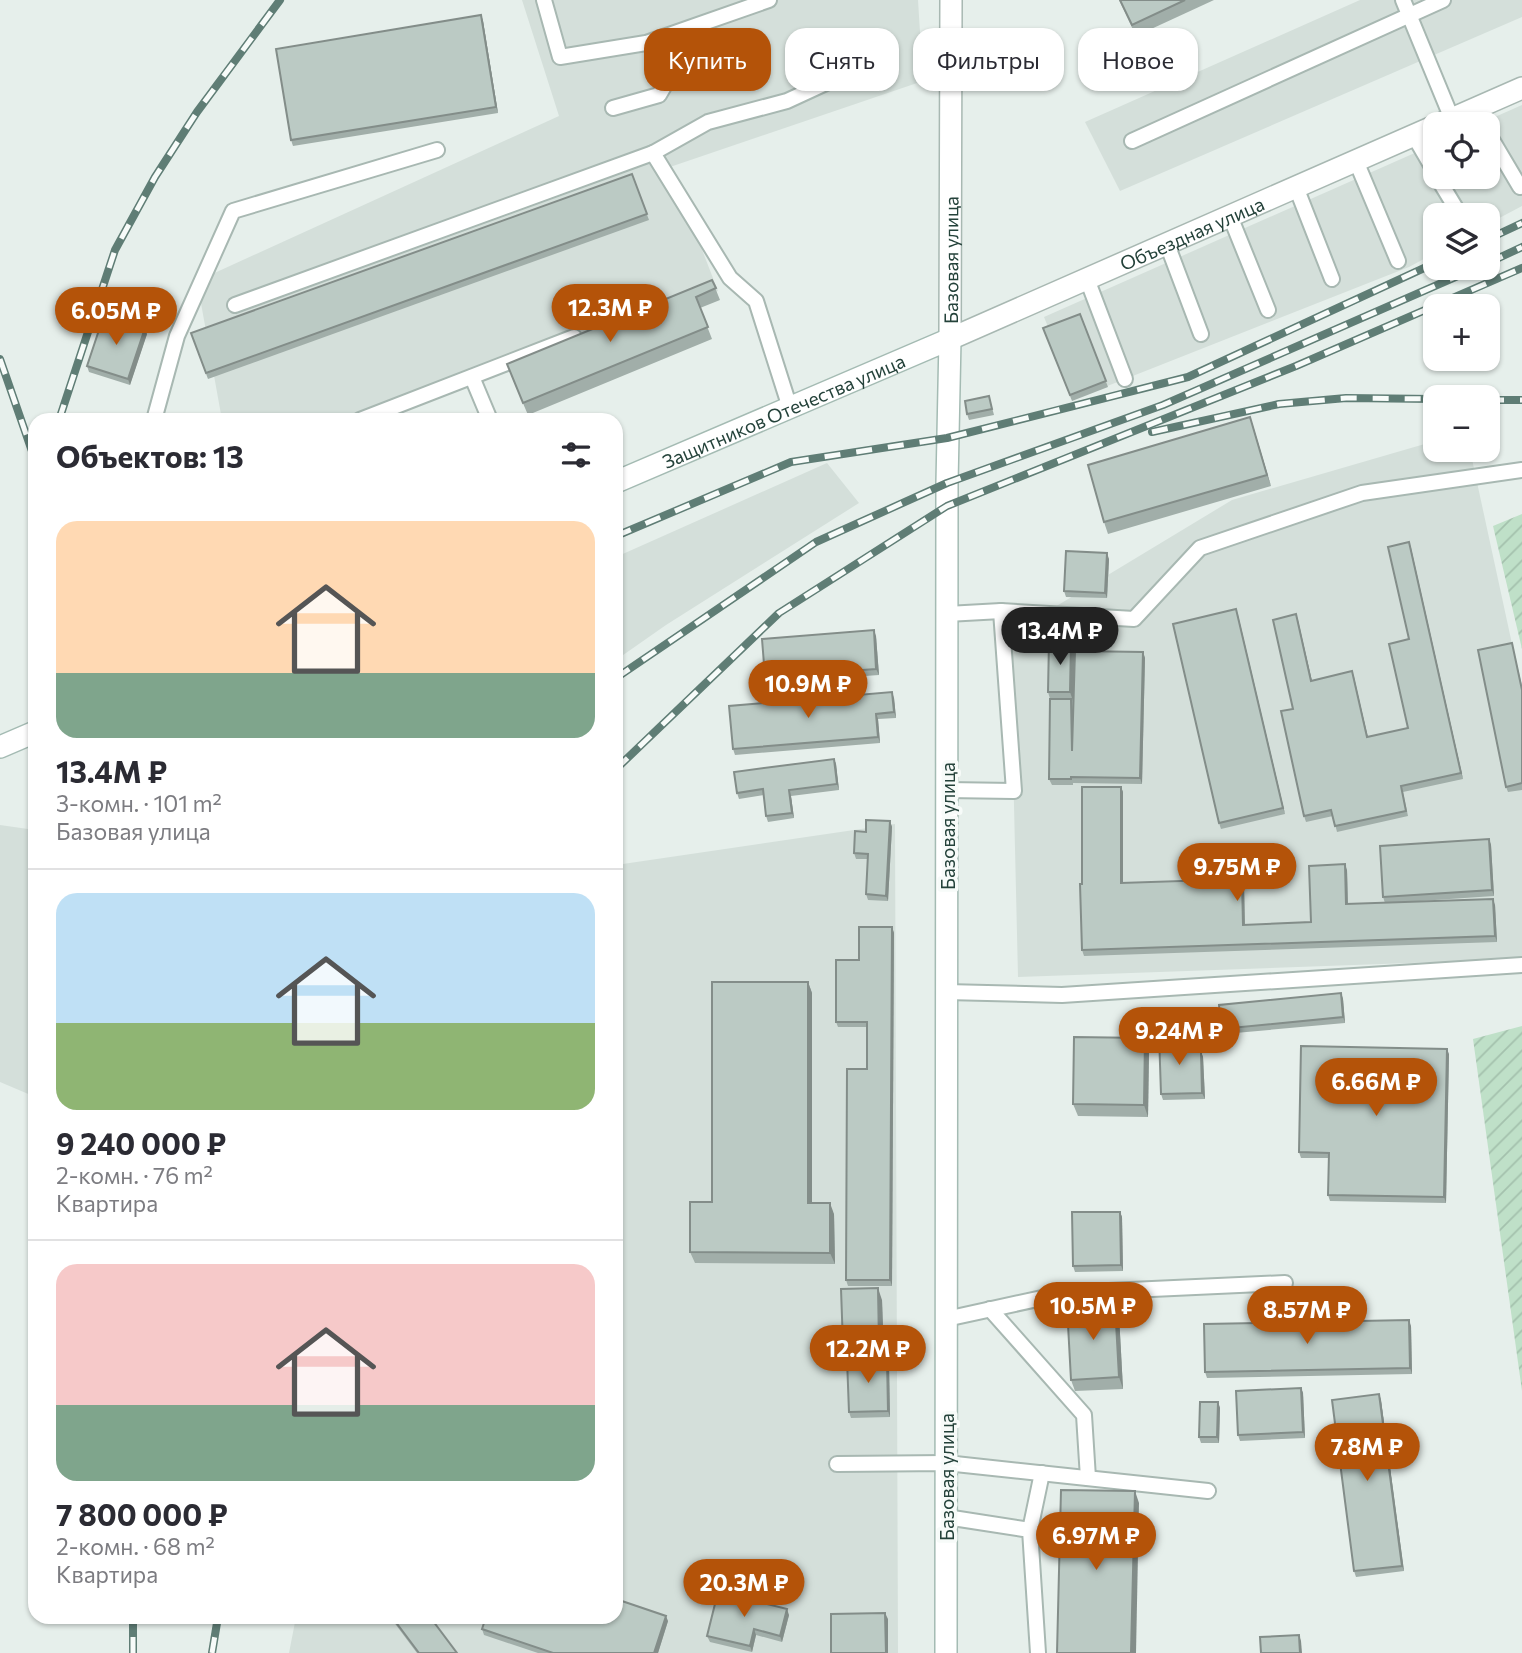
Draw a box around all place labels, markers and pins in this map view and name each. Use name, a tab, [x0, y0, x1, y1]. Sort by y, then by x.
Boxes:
pin: 12.3M ₽	[545, 284, 675, 344]
pin: 6.05M ₽	[51, 288, 181, 347]
pin: 13.4M ₽	[995, 608, 1125, 667]
pin: 10.9M ₽	[743, 660, 873, 720]
pin: 9.75M ₽	[1172, 844, 1302, 903]
pin: 9.24M ₽	[1114, 1007, 1244, 1067]
pin: 6.66M ₽	[1311, 1058, 1441, 1118]
pin: 10.5M ₽	[1028, 1282, 1158, 1342]
pin: 8.57M ₽	[1242, 1286, 1372, 1346]
pin: 12.2M ₽	[803, 1326, 933, 1385]
pin: 7.8M ₽	[1310, 1424, 1424, 1483]
pin: 6.97M ₽	[1031, 1512, 1161, 1572]
pin: 20.3M ₽	[679, 1560, 809, 1619]

